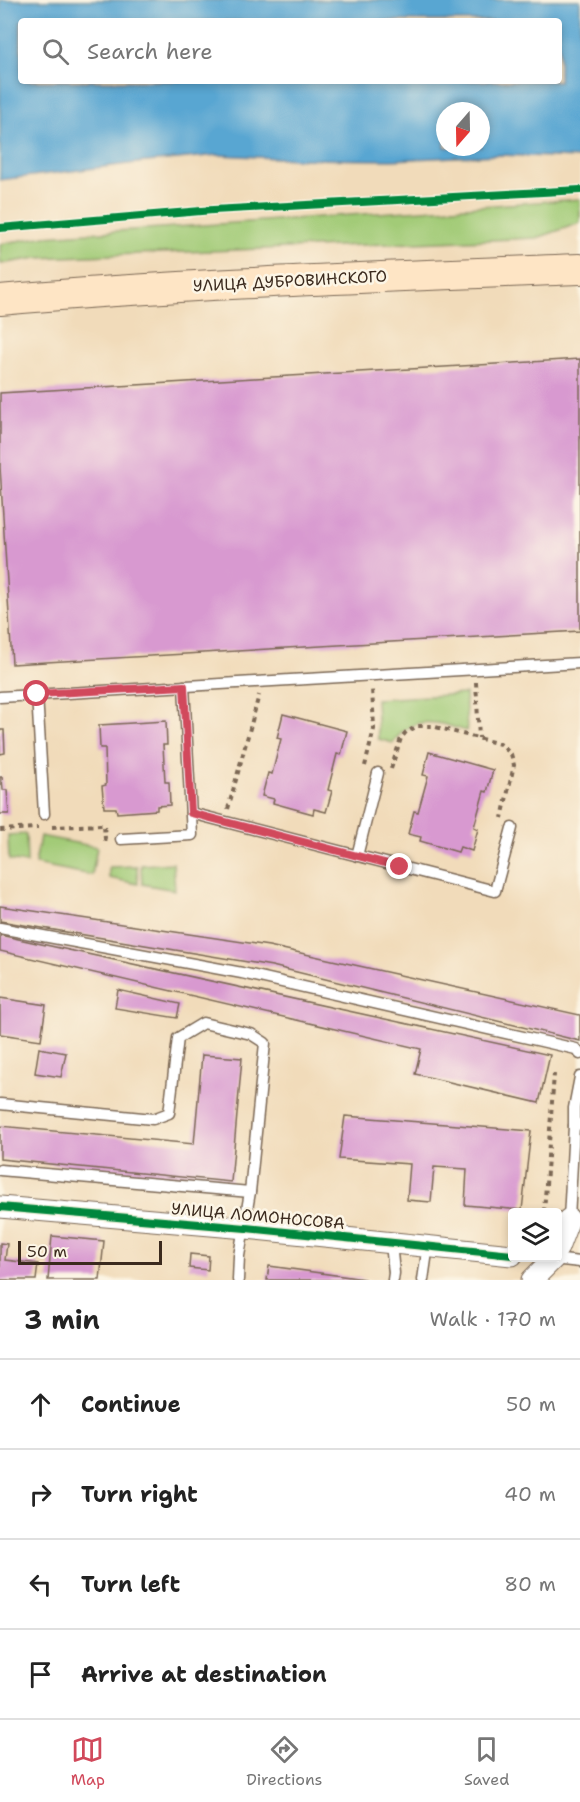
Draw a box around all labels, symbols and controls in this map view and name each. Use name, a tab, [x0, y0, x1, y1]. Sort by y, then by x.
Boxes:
search box	[18, 18, 562, 84]
icon: search	[39, 35, 72, 68]
text: Search here	[87, 37, 213, 66]
north arrow	[436, 102, 490, 156]
street label: УЛИЦА ДУБРОВИНСКОГО	[192, 265, 388, 297]
route start	[23, 680, 49, 706]
route end	[386, 853, 412, 879]
street label: УЛИЦА ЛОМОНОСОВА	[170, 1198, 346, 1234]
map controls	[508, 1208, 562, 1262]
button: layers	[508, 1208, 562, 1262]
scale bar	[18, 1238, 162, 1266]
text: 50 m	[27, 1241, 67, 1262]
text: 3 min	[24, 1302, 100, 1337]
text: Walk · 170 m	[430, 1306, 556, 1332]
icon: ahead	[24, 1388, 57, 1421]
text: Continue	[81, 1390, 181, 1419]
text: 50 m	[506, 1391, 556, 1417]
icon: right	[24, 1478, 57, 1511]
text: Turn right	[81, 1480, 198, 1509]
text: 40 m	[504, 1481, 556, 1507]
icon: left	[24, 1568, 57, 1601]
text: Turn left	[81, 1570, 180, 1599]
text: 80 m	[504, 1571, 556, 1597]
icon: arrive	[24, 1658, 57, 1691]
text: Arrive at destination	[81, 1660, 327, 1689]
tab: Map	[71, 1733, 105, 1790]
tab: Directions	[246, 1733, 323, 1790]
tab: Saved	[464, 1733, 509, 1790]

